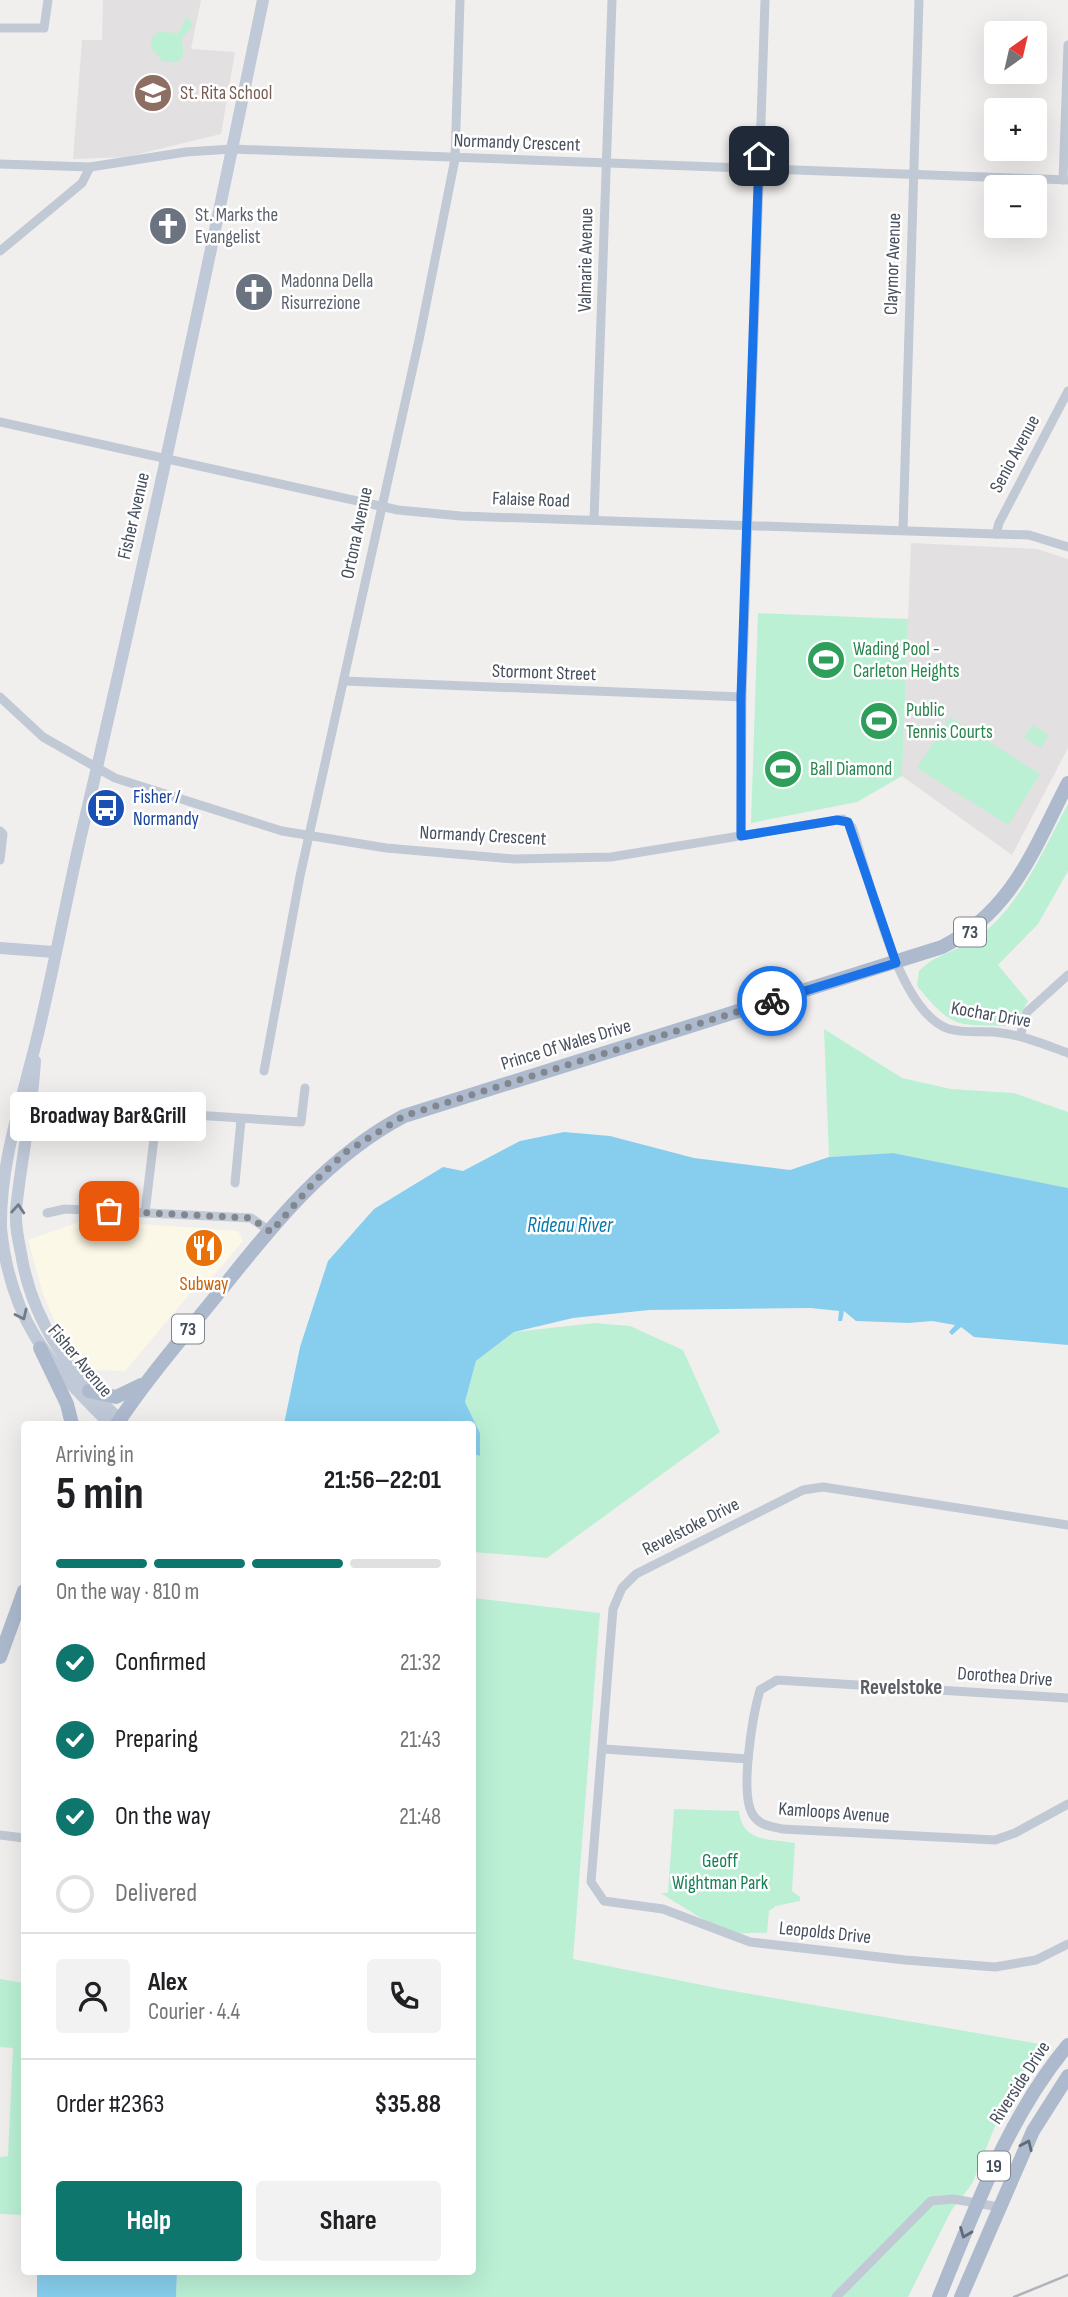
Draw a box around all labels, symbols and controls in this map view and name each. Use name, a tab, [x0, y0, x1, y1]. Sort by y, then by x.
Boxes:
north arrow	[984, 21, 1046, 84]
map controls	[984, 21, 1047, 238]
school or university icon: St. Rita School	[132, 72, 174, 114]
place label: St. Rita School	[180, 82, 272, 105]
button: +	[984, 98, 1047, 161]
pin	[729, 126, 789, 186]
street label: Normandy Crescent	[453, 129, 581, 157]
icon: home	[740, 137, 778, 175]
button: −	[984, 175, 1047, 238]
place label: St. Marks the Evangelist	[195, 204, 278, 249]
church icon: St. Marks the Evangelist	[147, 205, 189, 247]
street label: Valmarie Avenue	[574, 208, 598, 312]
street label: Claymor Avenue	[880, 212, 906, 316]
place label: Madonna Della Risurrezione	[281, 270, 373, 315]
church icon: Madonna Della Risurrezione	[233, 271, 275, 313]
street label: Senio Avenue	[985, 411, 1045, 497]
street label: Fisher Avenue	[113, 470, 155, 562]
street label: Ortona Avenue	[336, 485, 378, 581]
street label: Falaise Road	[492, 487, 570, 513]
place label: Wading Pool - Carleton Heights	[853, 638, 960, 683]
sports icon: Wading Pool - Carleton Heights	[805, 639, 847, 681]
street label: Stormont Street	[491, 660, 597, 686]
place label: Public Tennis Courts	[906, 699, 993, 744]
sports icon: Public Tennis Courts	[858, 700, 900, 742]
sports icon: Ball Diamond	[762, 748, 804, 790]
place label: Ball Diamond	[810, 758, 892, 781]
place label: Fisher / Normandy	[133, 786, 200, 831]
bus stop icon: Fisher / Normandy	[85, 787, 127, 829]
street label: Normandy Crescent	[419, 821, 547, 851]
road number: 73	[954, 917, 986, 946]
courier	[737, 966, 807, 1036]
icon: bike	[753, 982, 791, 1020]
street label: Kochar Drive	[949, 997, 1033, 1033]
street label: Prince Of Wales Drive	[498, 1014, 634, 1076]
callout: Broadway Bar&Grill	[11, 1092, 207, 1141]
text: Broadway Bar&Grill	[30, 1102, 186, 1130]
pin	[79, 1181, 139, 1241]
icon: bag	[90, 1192, 128, 1230]
one-way arrow	[10, 1203, 25, 1214]
water label: Rideau River	[527, 1213, 614, 1238]
restaurant icon: Subway	[183, 1227, 225, 1269]
place label: Subway	[180, 1273, 229, 1296]
one-way arrow	[14, 1308, 28, 1320]
road number: 73	[172, 1314, 204, 1344]
street label: Fisher Avenue	[43, 1320, 117, 1402]
text: Arriving in	[56, 1441, 134, 1469]
text: 21:56–22:01	[324, 1465, 441, 1496]
text: 5 min	[56, 1467, 144, 1522]
street label: Revelstoke Drive	[639, 1493, 743, 1561]
text: On the way · 810 m	[56, 1578, 199, 1606]
icon: check	[56, 1644, 94, 1682]
text: Confirmed	[115, 1647, 206, 1678]
text: 21:32	[400, 1649, 441, 1677]
street label: Dorothea Drive	[957, 1662, 1053, 1692]
district label: Revelstoke	[860, 1675, 942, 1700]
icon: check	[56, 1721, 94, 1759]
text: Preparing	[115, 1724, 198, 1755]
text: 21:43	[400, 1726, 441, 1754]
icon: check	[56, 1798, 94, 1836]
street label: Kamloops Avenue	[778, 1798, 890, 1828]
text: On the way	[115, 1801, 211, 1832]
text: 21:48	[399, 1803, 441, 1831]
park label: Geoff Wightman Park	[672, 1850, 769, 1895]
text: Delivered	[115, 1878, 197, 1909]
street label: Leopolds Drive	[778, 1917, 872, 1949]
button: person	[56, 1959, 130, 2033]
button: phone	[367, 1959, 441, 2033]
text: Alex	[148, 1967, 188, 1998]
text: Courier · 4.4	[148, 1998, 240, 2026]
street label: Riverside Drive	[985, 2037, 1055, 2129]
text: Order #2363	[56, 2089, 165, 2120]
text: $35.88	[374, 2089, 441, 2120]
one-way arrow	[1019, 2140, 1033, 2152]
road number: 19	[978, 2152, 1010, 2180]
button: Help	[56, 2181, 242, 2261]
button: Share	[256, 2181, 441, 2261]
one-way arrow	[960, 2226, 974, 2238]

